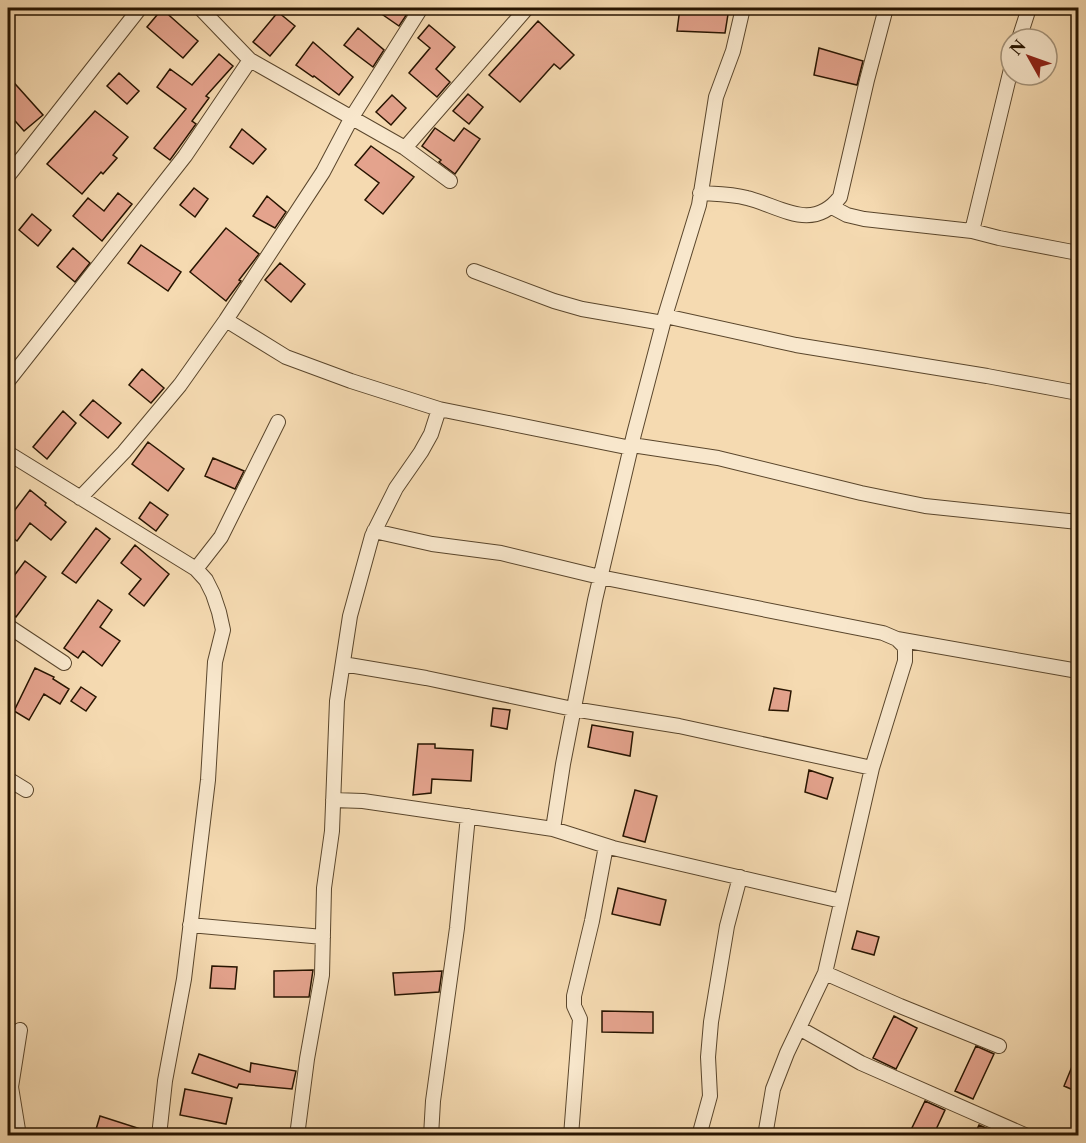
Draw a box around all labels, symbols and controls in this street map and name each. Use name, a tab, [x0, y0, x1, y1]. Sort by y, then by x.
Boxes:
north arrow	[999, 27, 1059, 87]
text: N	[1005, 36, 1030, 59]

